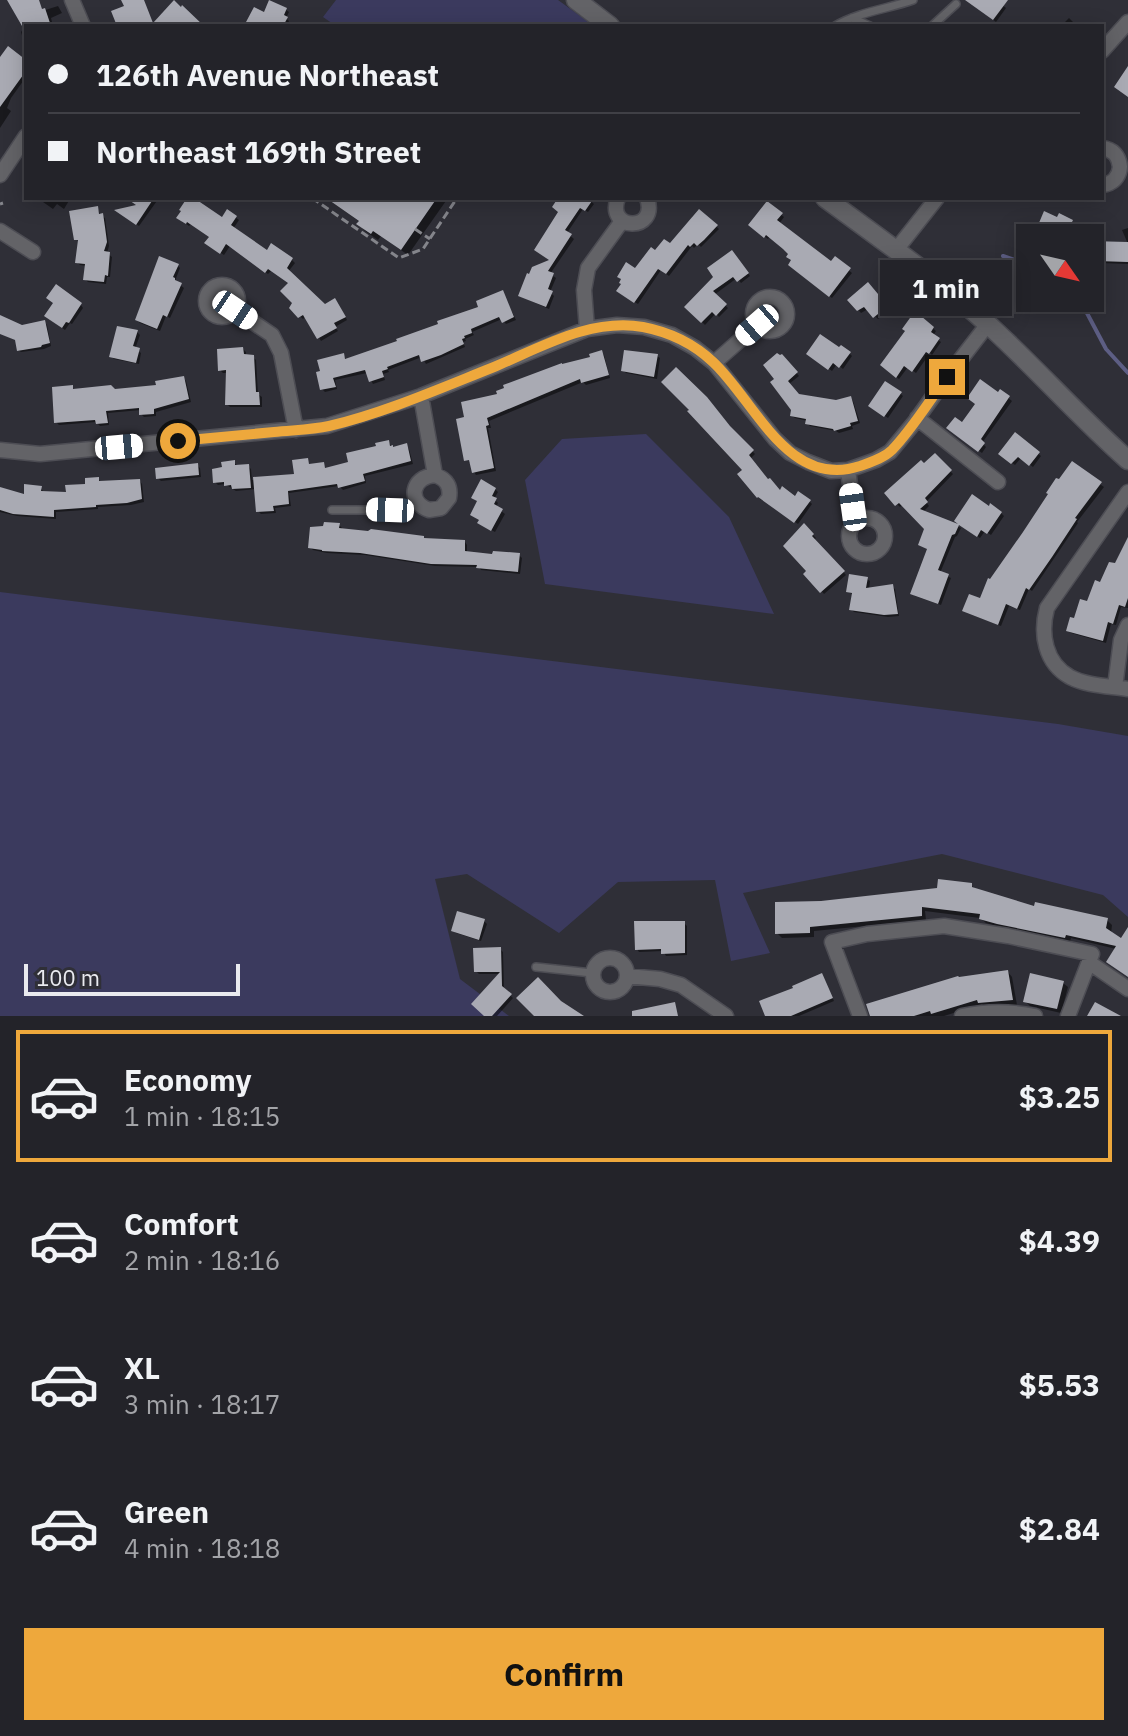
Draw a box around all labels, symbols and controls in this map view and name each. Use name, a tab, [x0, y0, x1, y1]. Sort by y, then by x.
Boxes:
text: 126th Avenue Northeast	[96, 55, 439, 94]
text: Northeast 169th Street	[96, 132, 421, 171]
north arrow	[1016, 224, 1104, 312]
map controls	[1016, 224, 1104, 312]
callout: 1 min	[881, 261, 1013, 317]
text: 1 min	[912, 271, 980, 305]
car	[208, 287, 262, 333]
car	[731, 300, 783, 350]
route end	[929, 359, 965, 395]
route start	[160, 423, 196, 459]
car	[94, 433, 144, 461]
car	[838, 482, 868, 532]
car	[366, 497, 414, 523]
scale bar	[24, 960, 240, 996]
text: 100 m	[36, 963, 100, 992]
icon: car	[28, 1060, 100, 1132]
text: Economy	[124, 1060, 252, 1099]
text: $3.25	[1019, 1077, 1100, 1116]
text: 1 min · 18:15	[124, 1099, 280, 1133]
icon: car	[28, 1204, 100, 1276]
text: Comfort	[124, 1204, 239, 1243]
text: $4.39	[1019, 1221, 1100, 1260]
text: 2 min · 18:16	[124, 1243, 280, 1277]
icon: car	[28, 1348, 100, 1420]
text: XL	[124, 1348, 160, 1387]
text: $5.53	[1019, 1365, 1100, 1404]
text: 3 min · 18:17	[124, 1387, 280, 1421]
icon: car	[28, 1492, 100, 1564]
text: Green	[124, 1492, 209, 1531]
text: $2.84	[1019, 1509, 1100, 1548]
text: 4 min · 18:18	[124, 1531, 280, 1565]
button: Confirm	[24, 1628, 1104, 1720]

